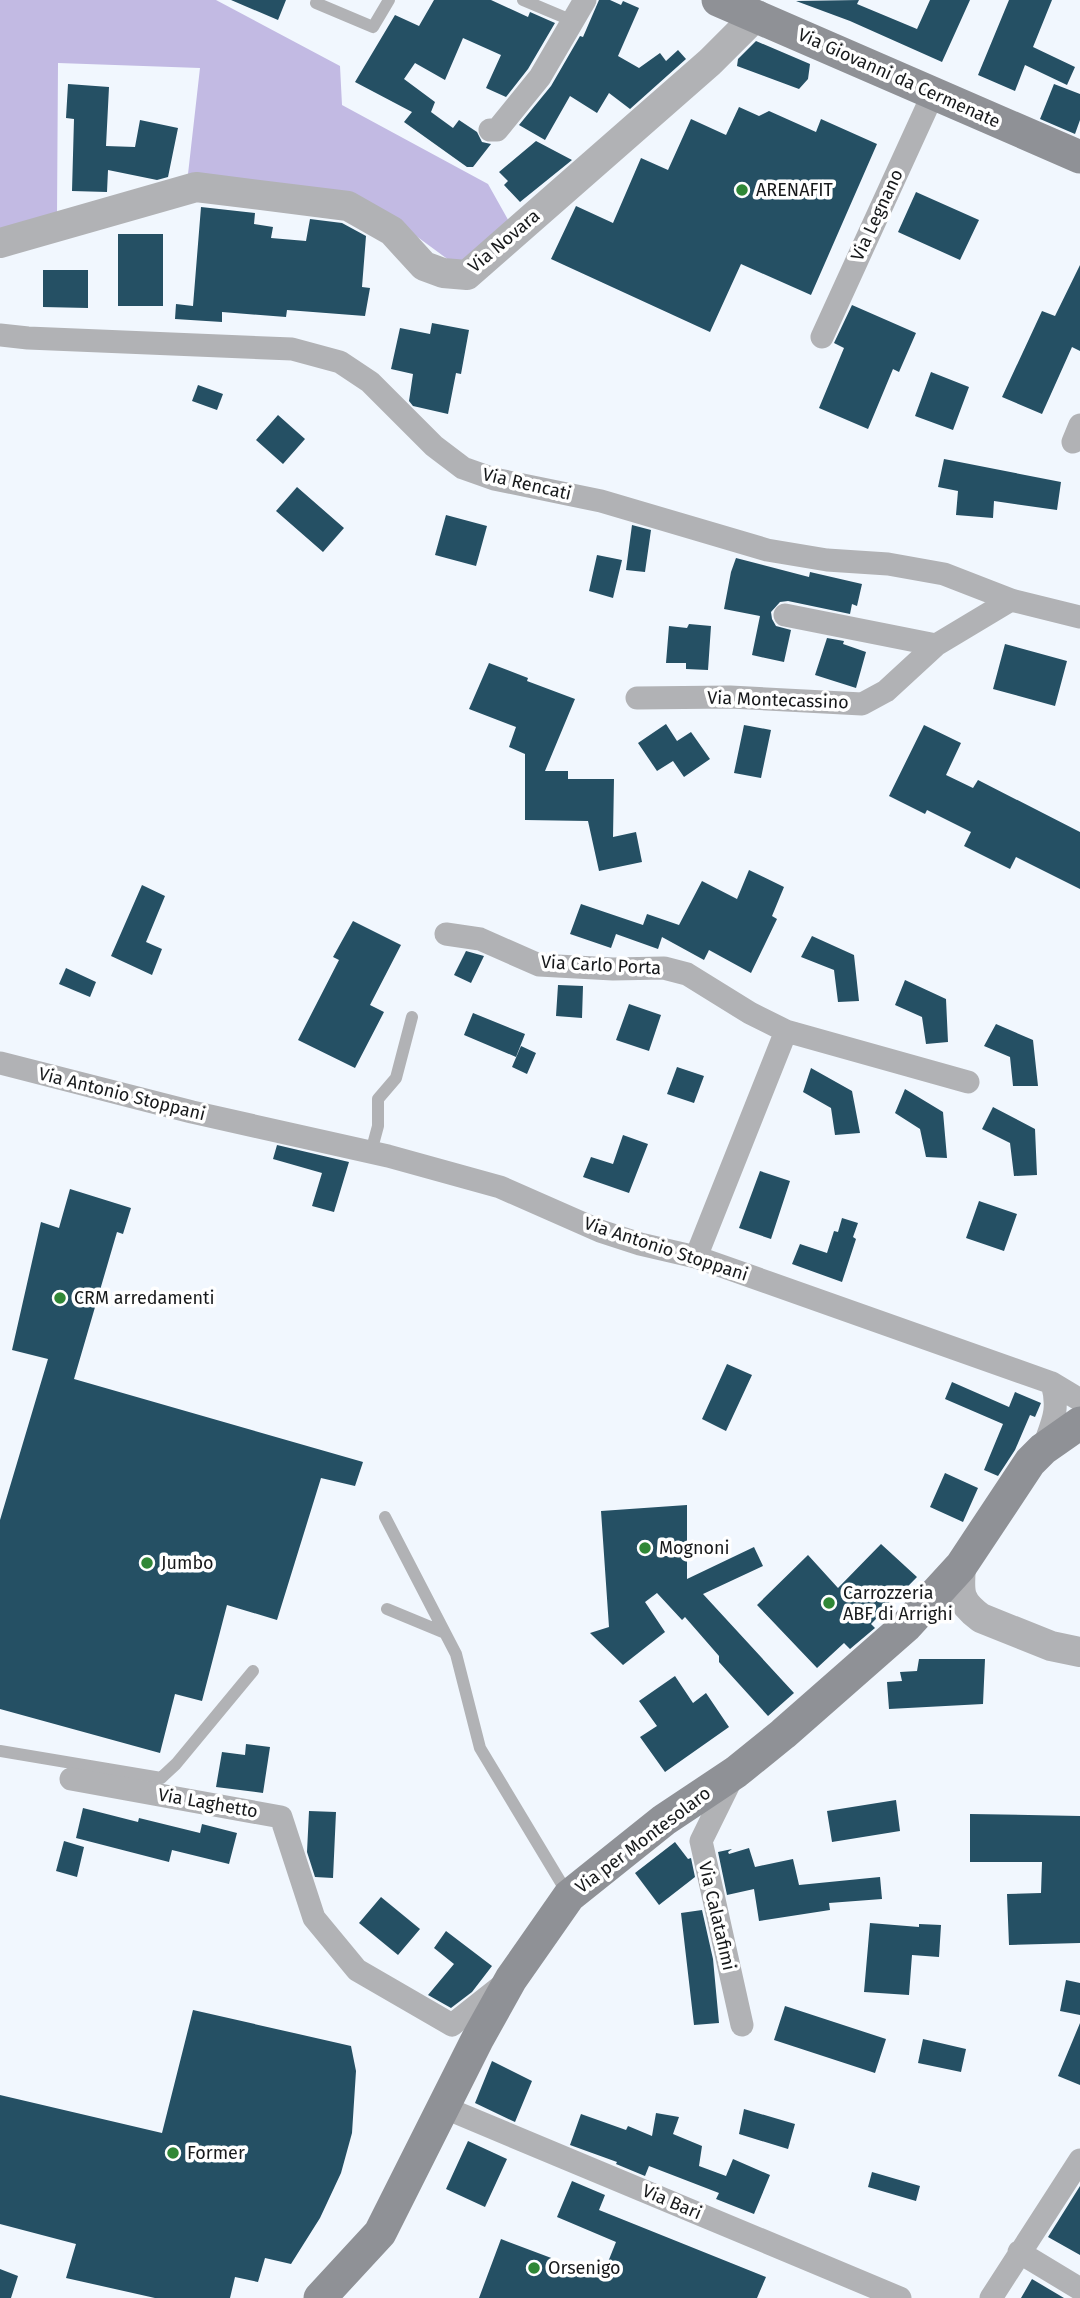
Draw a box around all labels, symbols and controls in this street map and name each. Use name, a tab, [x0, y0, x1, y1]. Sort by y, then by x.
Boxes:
street label: Via Giovanni da Cermenate	[794, 23, 1004, 133]
street label: Via Legnano	[846, 166, 908, 264]
place label: ARENAFIT	[756, 179, 834, 201]
marker: ARENAFIT	[734, 182, 750, 198]
street label: Via Novara	[464, 205, 544, 277]
street label: Via Rencati	[480, 463, 574, 505]
street label: Via Montecassino	[707, 687, 849, 713]
street label: Via Carlo Porta	[540, 951, 662, 979]
street label: Via Antonio Stoppani	[36, 1063, 208, 1125]
street label: Via Antonio Stoppani	[581, 1212, 751, 1286]
place label: CRM arredamenti	[74, 1287, 215, 1309]
marker: CRM arredamenti	[52, 1290, 68, 1306]
place label: Mognoni	[659, 1537, 730, 1559]
marker: Mognoni	[637, 1540, 653, 1556]
place label: Jumbo	[161, 1552, 214, 1574]
marker: Jumbo	[139, 1555, 155, 1571]
place label: Carrozzeria ABF di Arrighi	[843, 1582, 953, 1625]
marker: Carrozzeria ABF di Arrighi	[821, 1595, 837, 1611]
street label: Via per Montesolaro	[571, 1782, 715, 1898]
street label: Via Laghetto	[156, 1783, 260, 1823]
street label: Via Calatafimi	[694, 1859, 740, 1973]
place label: Former	[187, 2142, 245, 2164]
marker: Former	[165, 2145, 181, 2161]
street label: Via Bari	[639, 2180, 705, 2224]
place label: Orsenigo	[548, 2257, 621, 2279]
marker: Orsenigo	[526, 2260, 542, 2276]

